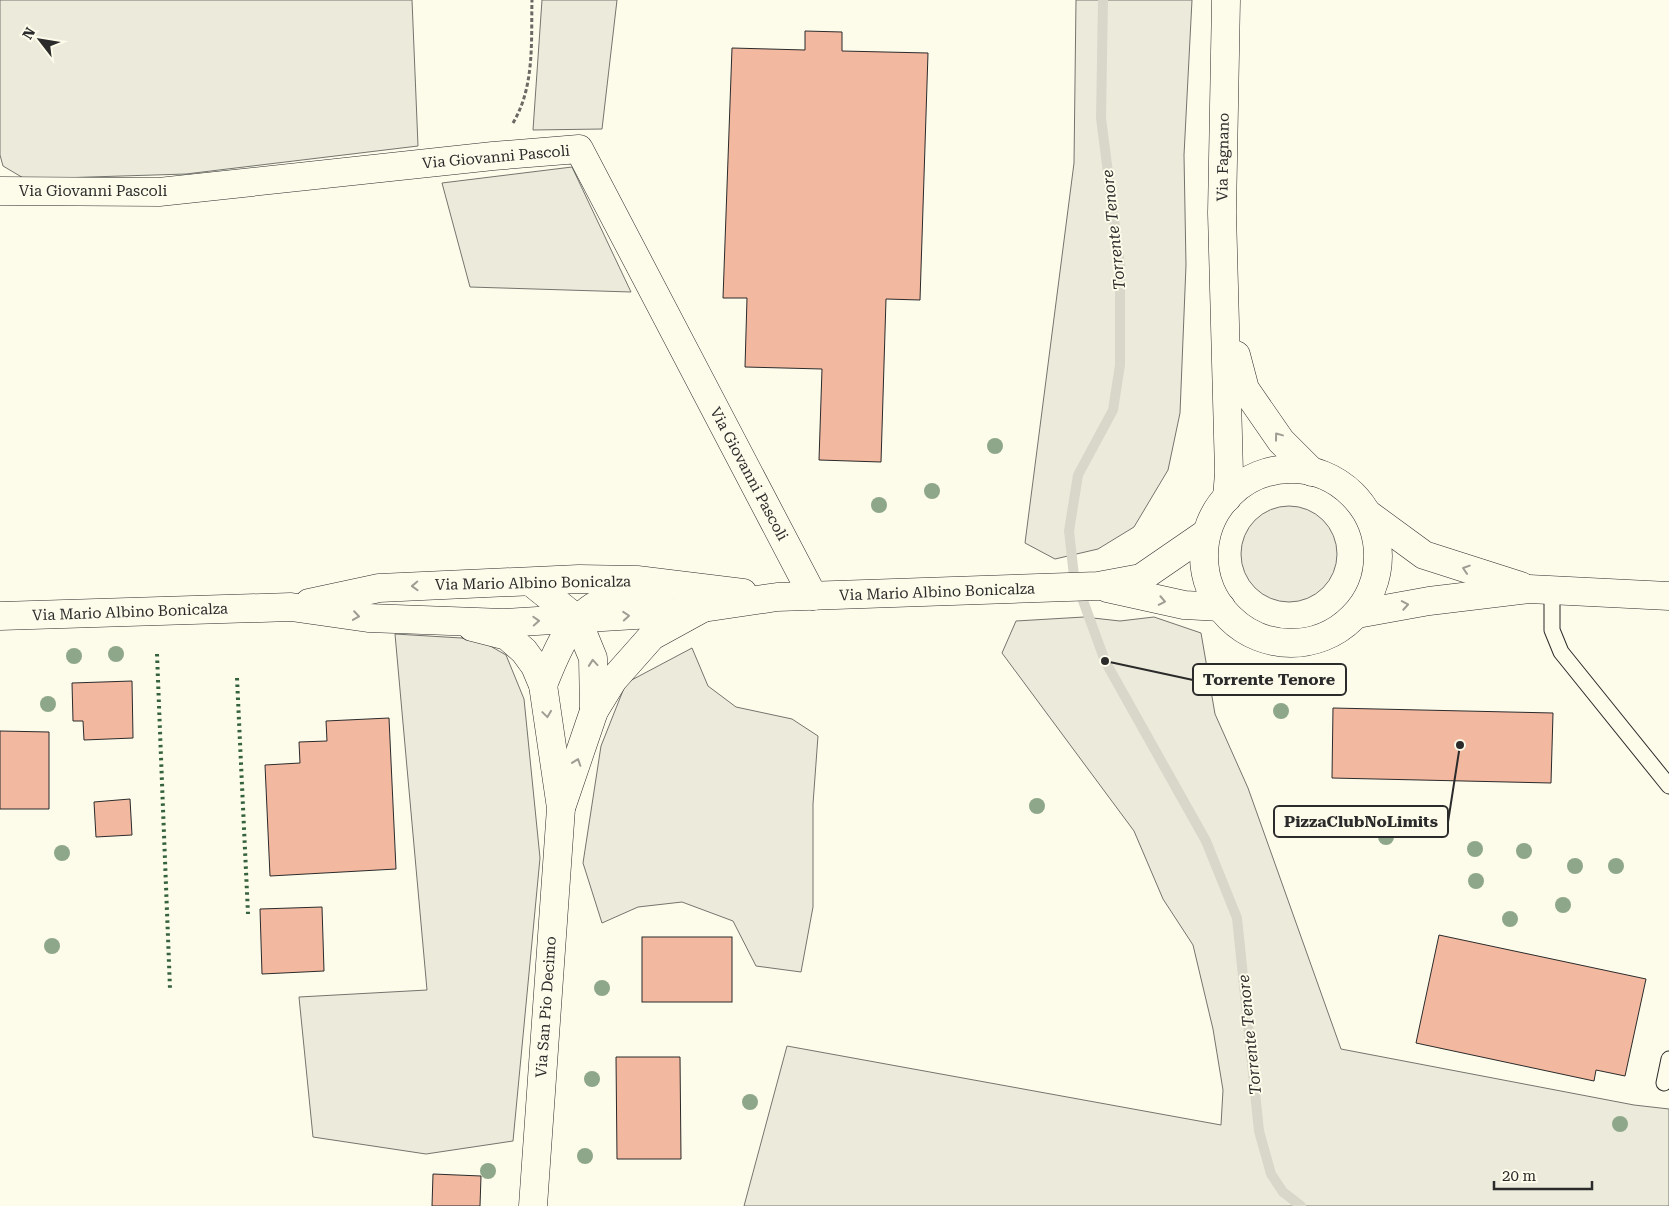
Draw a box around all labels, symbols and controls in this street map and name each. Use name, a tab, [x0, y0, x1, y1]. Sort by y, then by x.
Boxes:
north arrow	[15, 15, 65, 65]
text: N	[19, 24, 39, 42]
street label: Via Fagnano	[1213, 112, 1233, 202]
street label: Via Giovanni Pascoli	[421, 142, 571, 172]
water label: Torrente Tenore	[1098, 169, 1129, 291]
street label: Via Giovanni Pascoli	[19, 182, 167, 200]
street label: Via Giovanni Pascoli	[706, 404, 792, 544]
one-way arrow	[1276, 433, 1284, 442]
one-way arrow	[1462, 565, 1471, 575]
street label: Via Mario Albino Bonicalza	[435, 572, 631, 594]
street label: Via Mario Albino Bonicalza	[839, 580, 1035, 604]
one-way arrow	[410, 581, 418, 592]
one-way arrow	[1158, 595, 1167, 606]
street label: Via Mario Albino Bonicalza	[32, 600, 228, 624]
one-way arrow	[1401, 601, 1409, 611]
one-way arrow	[352, 610, 360, 621]
one-way arrow	[622, 610, 630, 621]
one-way arrow	[532, 616, 540, 627]
one-way arrow	[587, 659, 598, 667]
callout: Torrente Tenore	[1193, 664, 1346, 695]
text: Torrente Tenore	[1203, 670, 1335, 689]
one-way arrow	[541, 710, 552, 718]
one-way arrow	[571, 759, 581, 767]
callout: PizzaClubNoLimits	[1274, 806, 1448, 837]
text: PizzaClubNoLimits	[1284, 812, 1438, 831]
street label: Via San Pio Decimo	[532, 936, 560, 1078]
water label: Torrente Tenore	[1234, 974, 1265, 1096]
scale bar	[1494, 1158, 1592, 1190]
text: 20 m	[1502, 1167, 1537, 1185]

